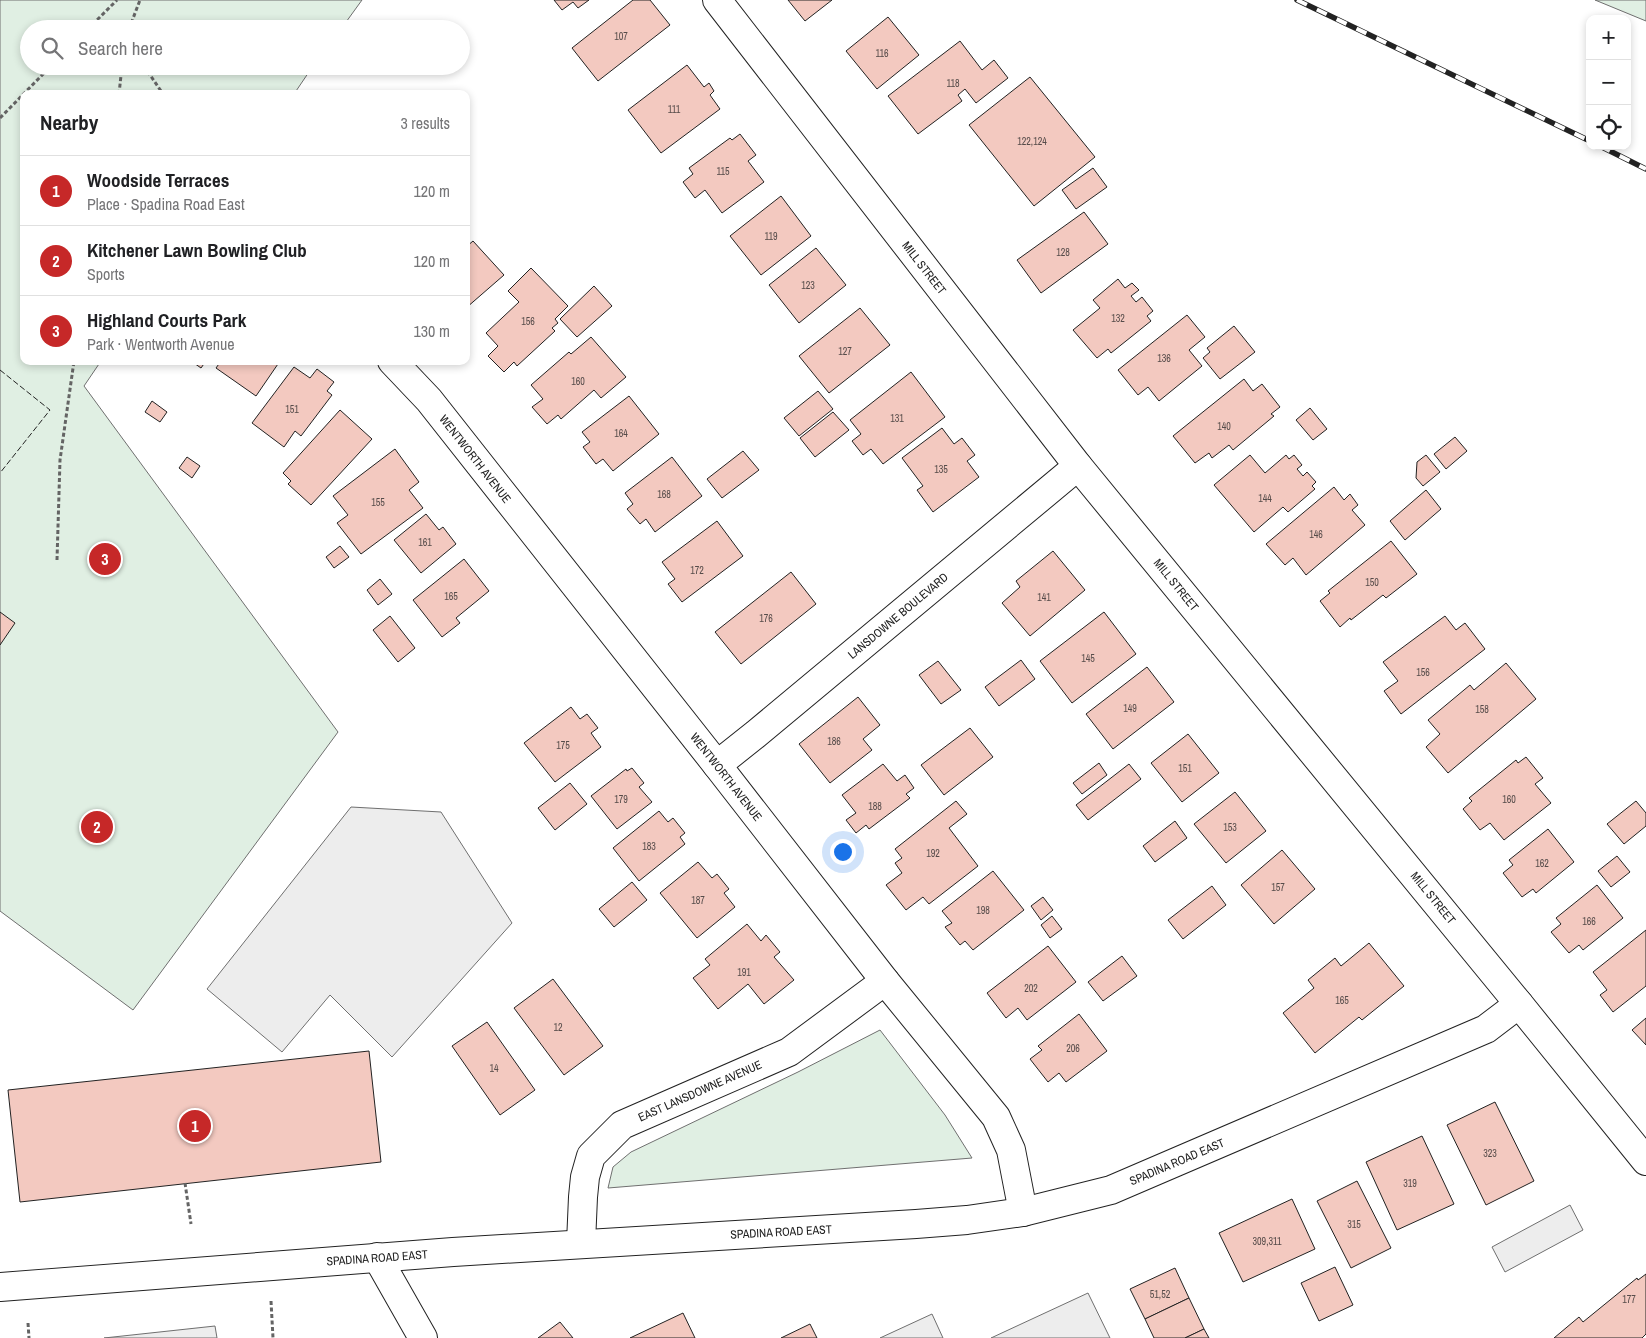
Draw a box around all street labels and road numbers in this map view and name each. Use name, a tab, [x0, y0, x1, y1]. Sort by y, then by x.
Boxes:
street label: MILL STREET	[898, 238, 950, 298]
street label: WENTWORTH AVENUE	[435, 412, 515, 506]
street label: MILL STREET	[1150, 555, 1202, 615]
street label: LANSDOWNE BOULEVARD	[845, 569, 951, 663]
street label: WENTWORTH AVENUE	[686, 730, 766, 824]
street label: MILL STREET	[1407, 868, 1459, 928]
street label: EAST LANSDOWNE AVENUE	[636, 1057, 764, 1125]
street label: SPADINA ROAD EAST	[1127, 1135, 1227, 1189]
street label: SPADINA ROAD EAST	[730, 1221, 832, 1243]
street label: SPADINA ROAD EAST	[326, 1246, 428, 1270]

